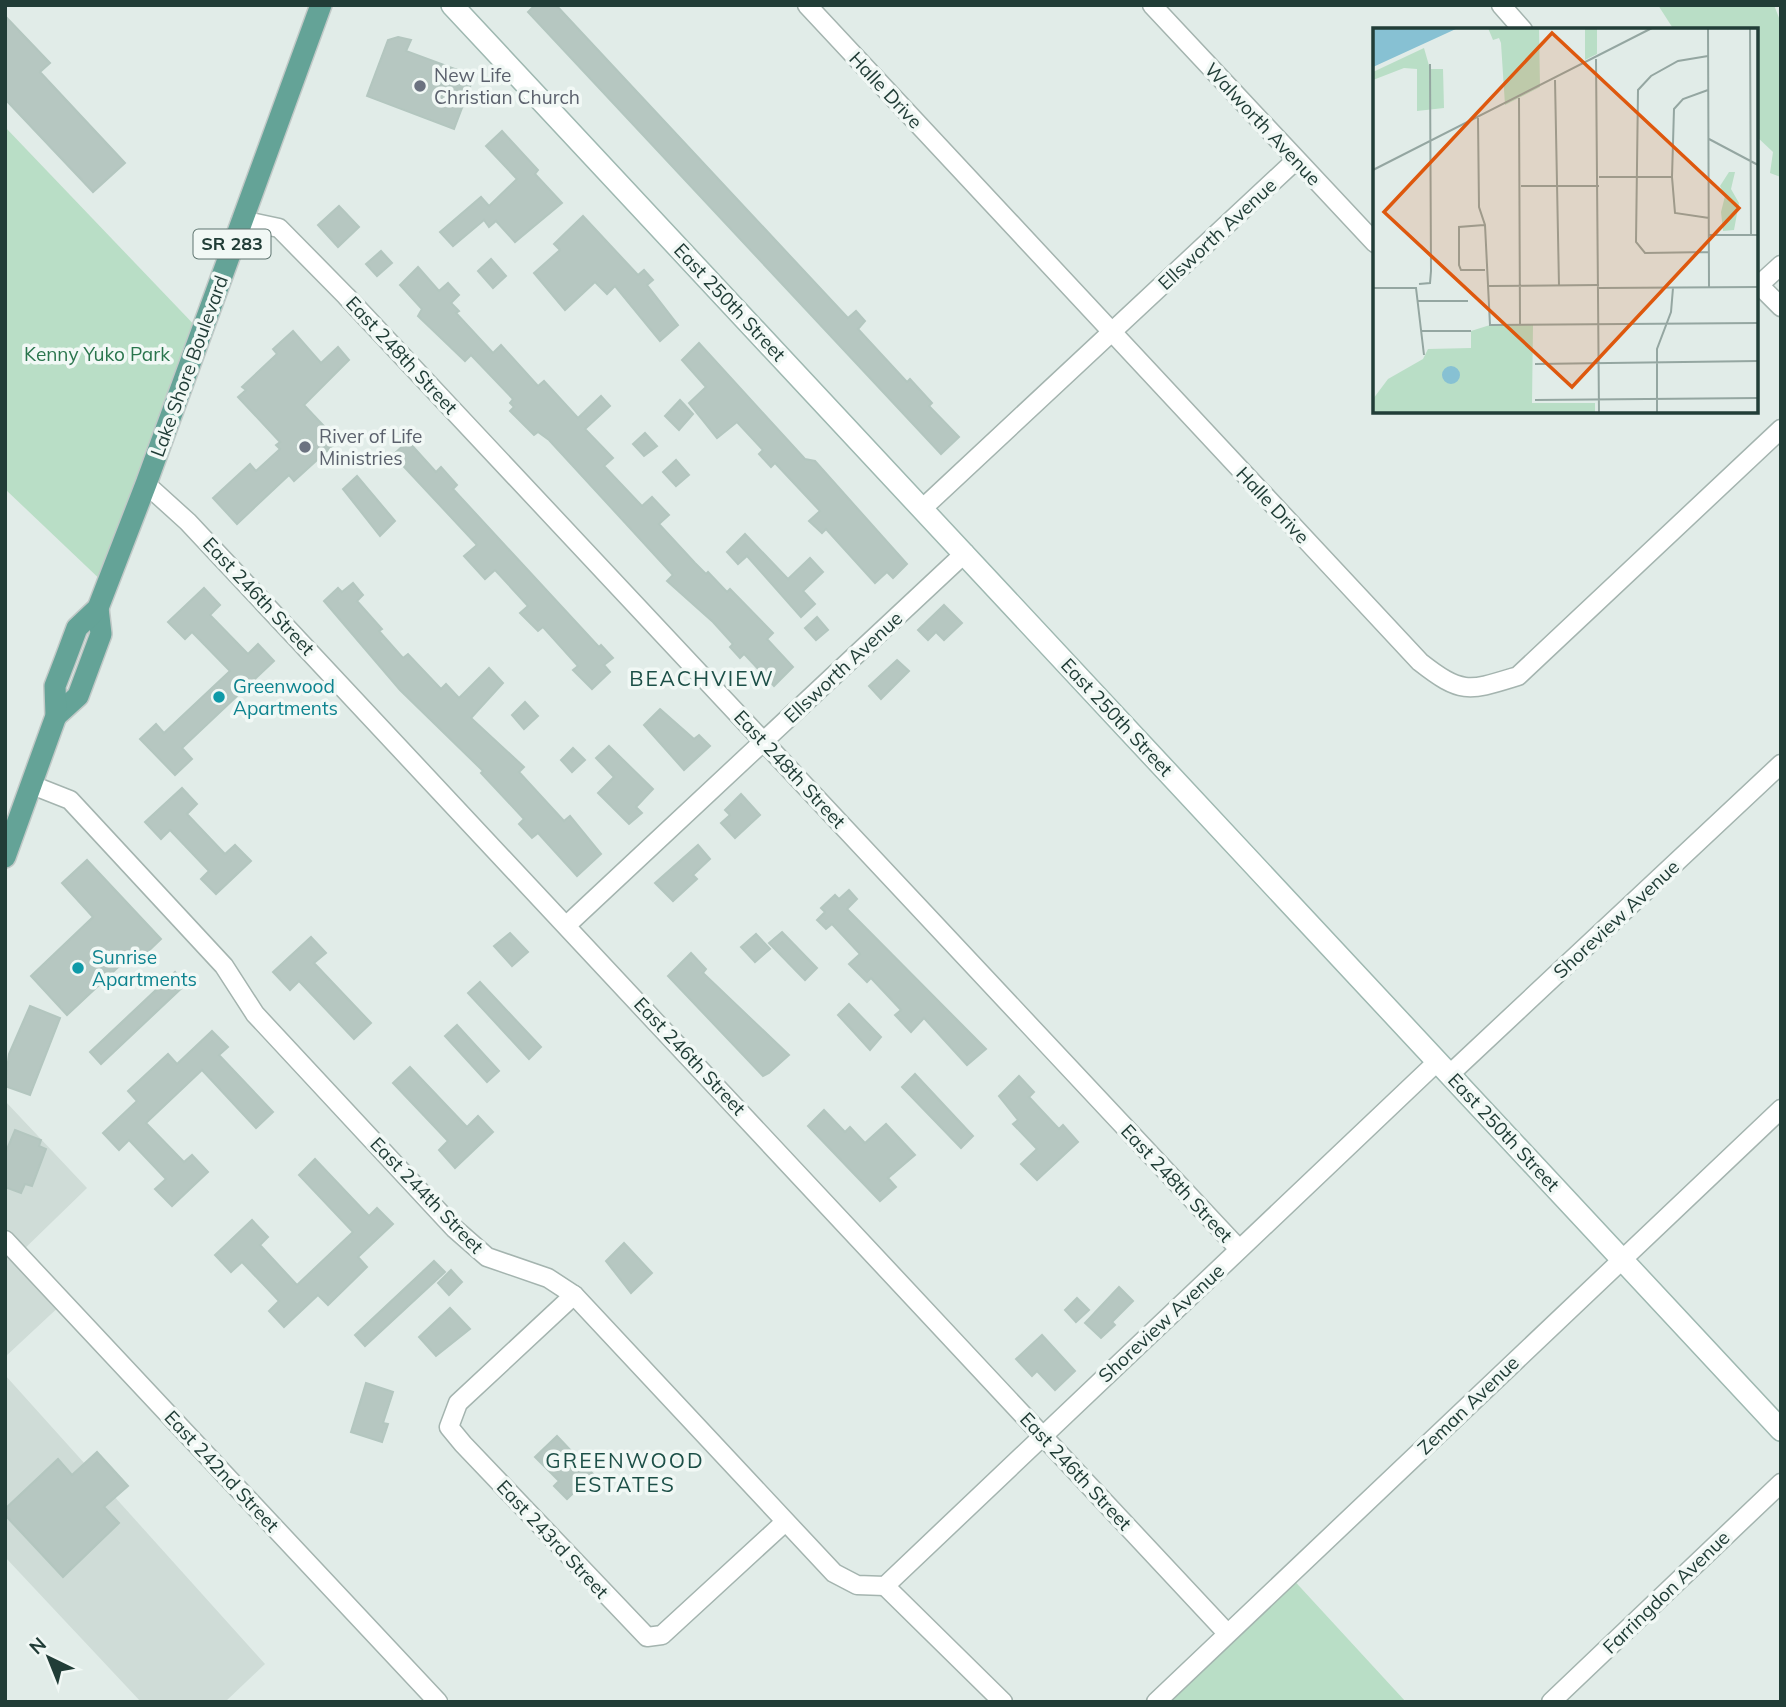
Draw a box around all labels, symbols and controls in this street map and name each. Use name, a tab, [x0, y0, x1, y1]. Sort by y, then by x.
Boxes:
inset map	[1373, 28, 1758, 413]
street label: Halle Drive	[844, 47, 928, 133]
street label: Walworth Avenue	[1200, 57, 1326, 191]
place label: New Life Christian Church	[434, 63, 580, 109]
marker: New Life Christian Church	[412, 78, 428, 94]
street label: Ellsworth Avenue	[1153, 173, 1281, 295]
road number: SR 283	[194, 230, 270, 258]
street label: East 250th Street	[669, 238, 791, 366]
street label: Lake Shore Boulevard	[145, 272, 233, 460]
street label: East 248th Street	[341, 291, 463, 419]
park label: Kenny Yuko Park	[24, 342, 170, 366]
place label: River of Life Ministries	[319, 424, 422, 470]
marker: River of Life Ministries	[297, 439, 313, 455]
street label: Halle Drive	[1231, 462, 1315, 548]
street label: East 246th Street	[198, 532, 320, 660]
street label: Ellsworth Avenue	[779, 606, 907, 728]
street label: East 250th Street	[1056, 653, 1178, 781]
district label: BEACHVIEW	[629, 665, 775, 691]
place label: Greenwood Apartments	[233, 674, 338, 720]
marker: Greenwood Apartments	[211, 689, 227, 705]
street label: East 248th Street	[729, 705, 851, 833]
street label: Shoreview Avenue	[1548, 855, 1684, 983]
place label: Sunrise Apartments	[92, 945, 197, 991]
marker: Sunrise Apartments	[70, 960, 86, 976]
street label: East 246th Street	[629, 992, 751, 1120]
street label: East 250th Street	[1443, 1068, 1565, 1196]
street label: East 248th Street	[1116, 1119, 1238, 1247]
street label: East 244th Street	[365, 1132, 489, 1259]
street label: Shoreview Avenue	[1093, 1259, 1229, 1387]
street label: Zeman Avenue	[1412, 1351, 1524, 1459]
street label: East 242nd Street	[159, 1405, 285, 1537]
street label: East 246th Street	[1015, 1407, 1137, 1535]
district label: GREENWOOD ESTATES	[545, 1447, 705, 1497]
street label: East 243rd Street	[492, 1475, 614, 1603]
street label: Farringdon Avenue	[1598, 1525, 1734, 1659]
north arrow	[14, 1623, 84, 1693]
text: N	[24, 1632, 51, 1659]

